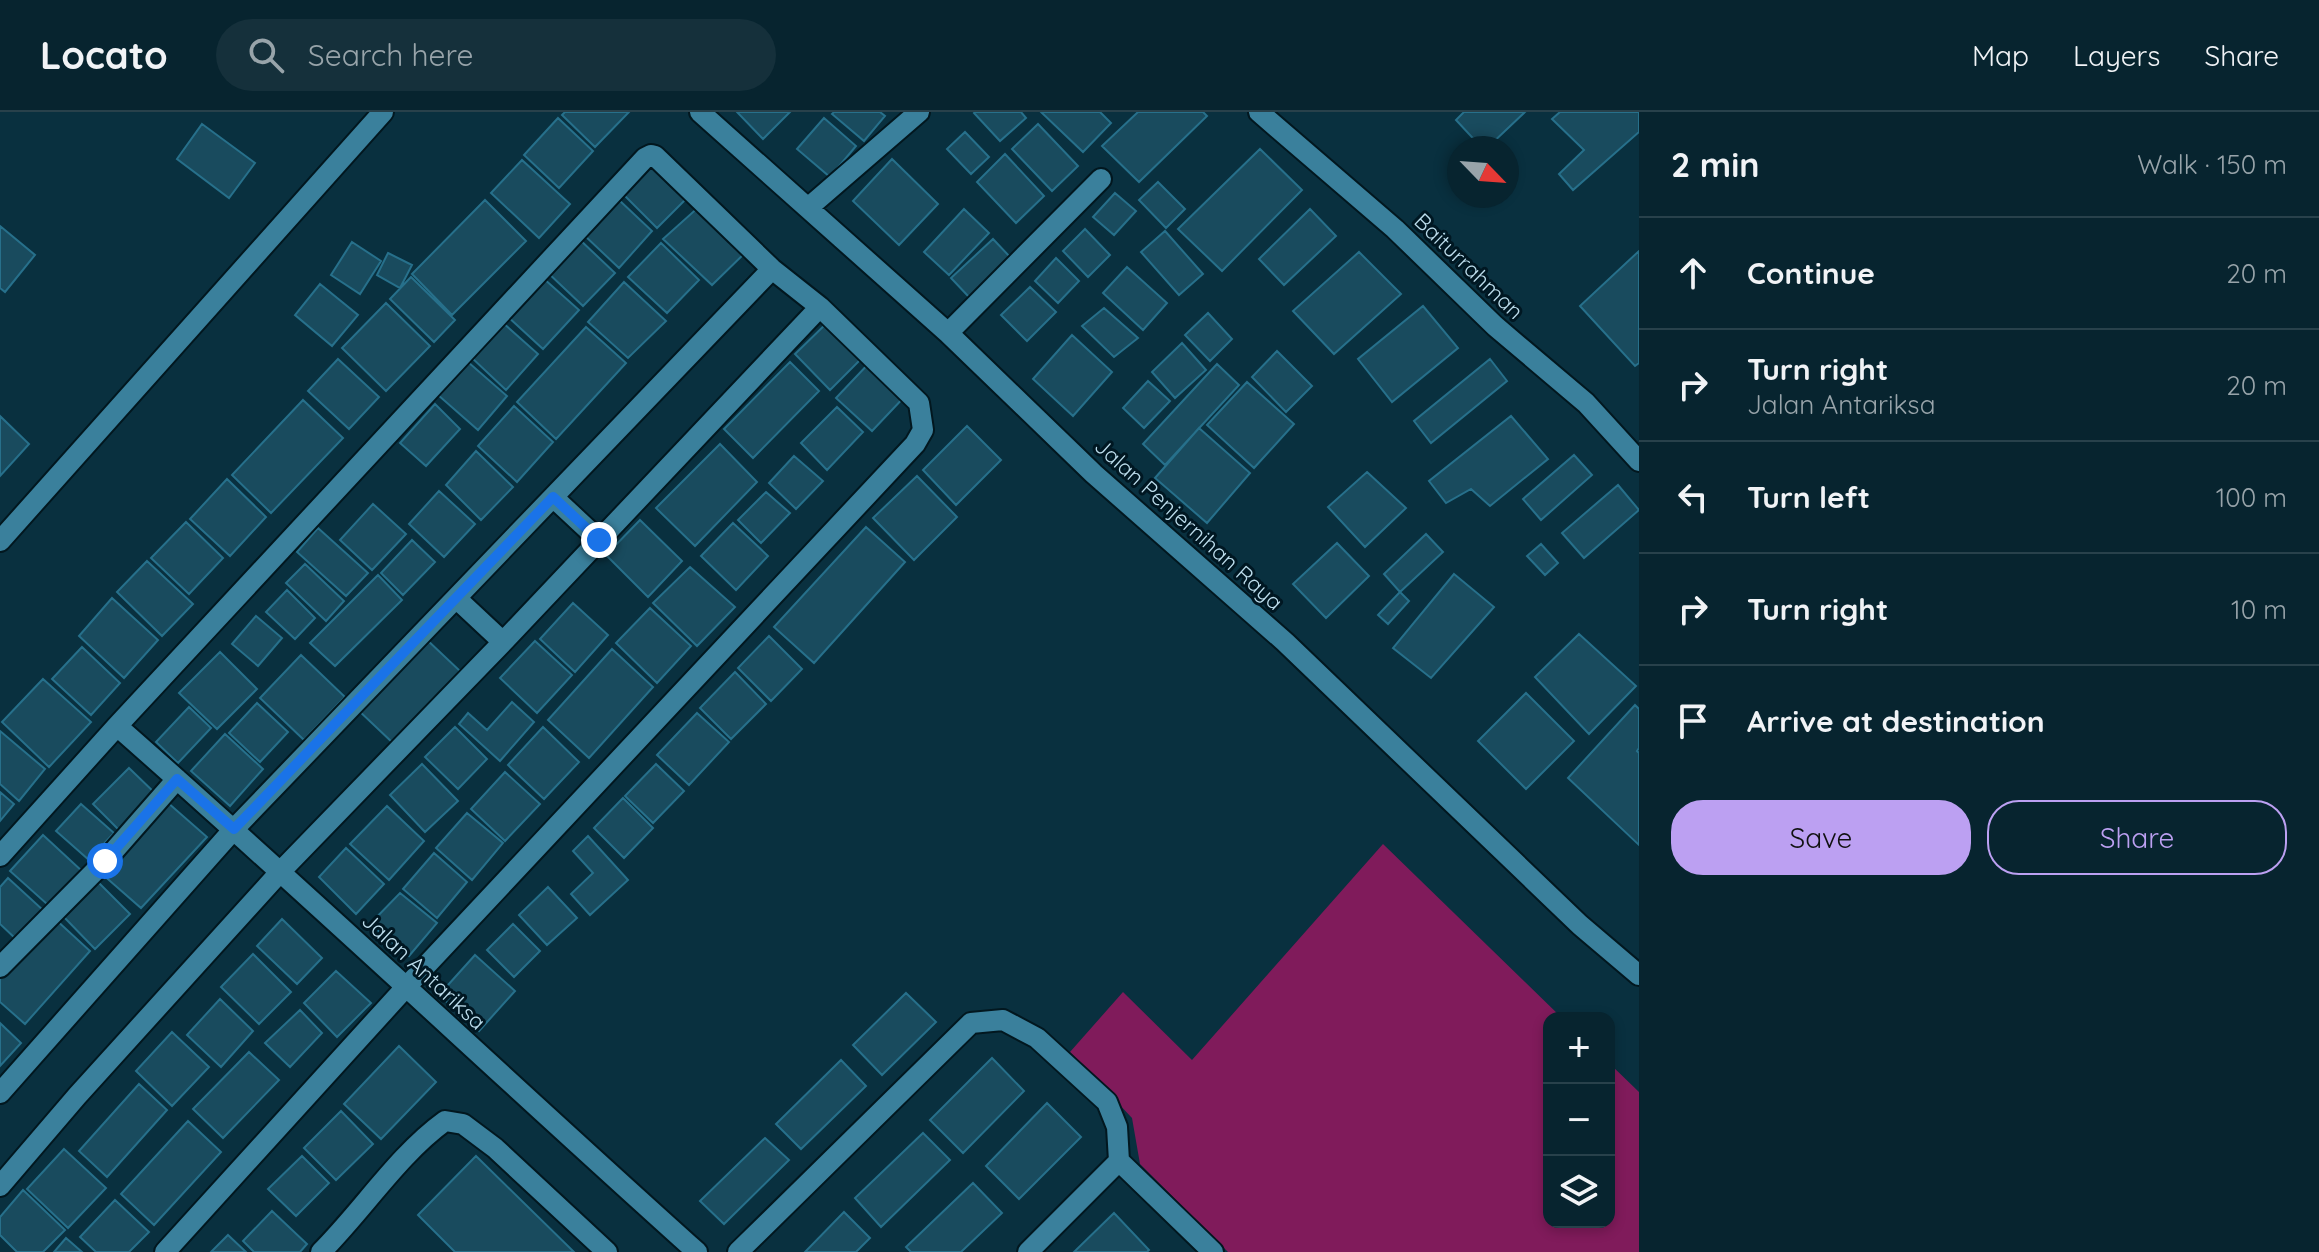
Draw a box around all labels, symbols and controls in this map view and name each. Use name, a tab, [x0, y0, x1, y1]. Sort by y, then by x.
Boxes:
search box	[216, 19, 776, 91]
text: Locato	[40, 31, 168, 79]
icon: search	[244, 33, 288, 77]
text: Search here	[308, 36, 473, 74]
text: Map	[1972, 38, 2029, 73]
text: Layers	[2073, 38, 2160, 73]
text: Share	[2204, 38, 2279, 73]
north arrow	[1447, 136, 1519, 208]
text: 2 min	[1671, 143, 1760, 186]
text: Walk · 150 m	[2137, 148, 2287, 181]
street label: Baiturrahman	[1409, 207, 1529, 325]
icon: ahead	[1671, 251, 1715, 295]
text: Continue	[1747, 254, 1875, 292]
text: 20 m	[2226, 257, 2287, 290]
text: Turn right	[1747, 350, 1888, 388]
icon: right	[1671, 363, 1715, 407]
text: 20 m	[2226, 369, 2287, 402]
text: Jalan Antariksa	[1747, 388, 1935, 421]
street label: Jalan Penjernihan Raya	[1089, 432, 1289, 616]
icon: left	[1671, 475, 1715, 519]
text: Turn left	[1747, 478, 1870, 516]
text: 100 m	[2216, 481, 2287, 514]
route end	[581, 522, 617, 558]
icon: right	[1671, 587, 1715, 631]
text: Turn right	[1747, 590, 1888, 628]
text: 10 m	[2231, 593, 2287, 626]
icon: arrive	[1671, 699, 1715, 743]
text: Arrive at destination	[1747, 702, 2045, 740]
button: Save	[1671, 800, 1971, 875]
button: Share	[1987, 800, 2287, 875]
route start	[87, 843, 123, 879]
street label: Jalan Antariksa	[356, 906, 492, 1036]
map controls	[1543, 1012, 1615, 1228]
button: +	[1543, 1012, 1615, 1084]
button: −	[1543, 1084, 1615, 1156]
button: layers	[1543, 1156, 1615, 1228]

